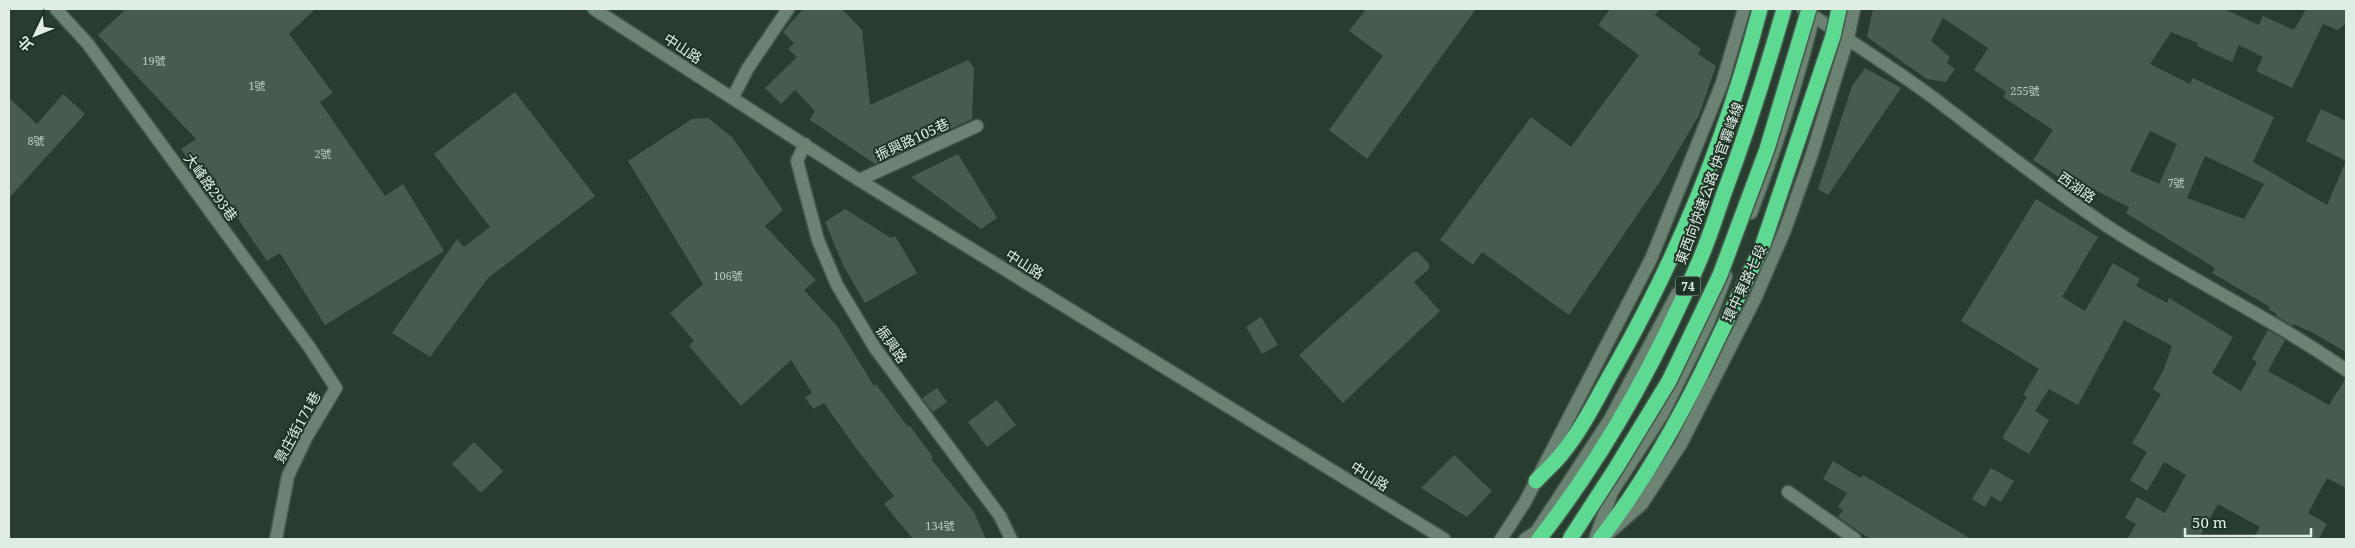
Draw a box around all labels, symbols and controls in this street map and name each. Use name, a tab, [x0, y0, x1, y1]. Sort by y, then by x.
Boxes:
north arrow	[10, 10, 60, 60]
street label: 中山路	[660, 29, 706, 67]
text: 北	[13, 33, 37, 56]
house number: 19號	[142, 53, 166, 68]
house number: 1號	[248, 78, 266, 93]
house number: 255號	[2010, 83, 2040, 98]
street label: 東西向快速公路 快官霧峰線	[1671, 99, 1747, 267]
street label: 振興路105巷	[872, 114, 952, 164]
house number: 8號	[27, 133, 45, 148]
house number: 2號	[314, 146, 332, 161]
street label: 大峰路293巷	[180, 149, 242, 225]
street label: 西湖路	[2054, 167, 2100, 207]
house number: 7號	[2167, 175, 2185, 190]
street label: 環中東路七段	[1718, 241, 1770, 325]
street label: 中山路	[1002, 245, 1048, 283]
house number: 106號	[713, 268, 743, 283]
road number: 74	[1676, 276, 1700, 296]
street label: 振興路	[872, 321, 912, 367]
street label: 景庄街171巷	[269, 388, 325, 466]
street label: 中山路	[1347, 457, 1393, 495]
scale bar	[2185, 506, 2311, 538]
text: 50 m	[2192, 512, 2227, 532]
house number: 134號	[925, 518, 955, 533]

